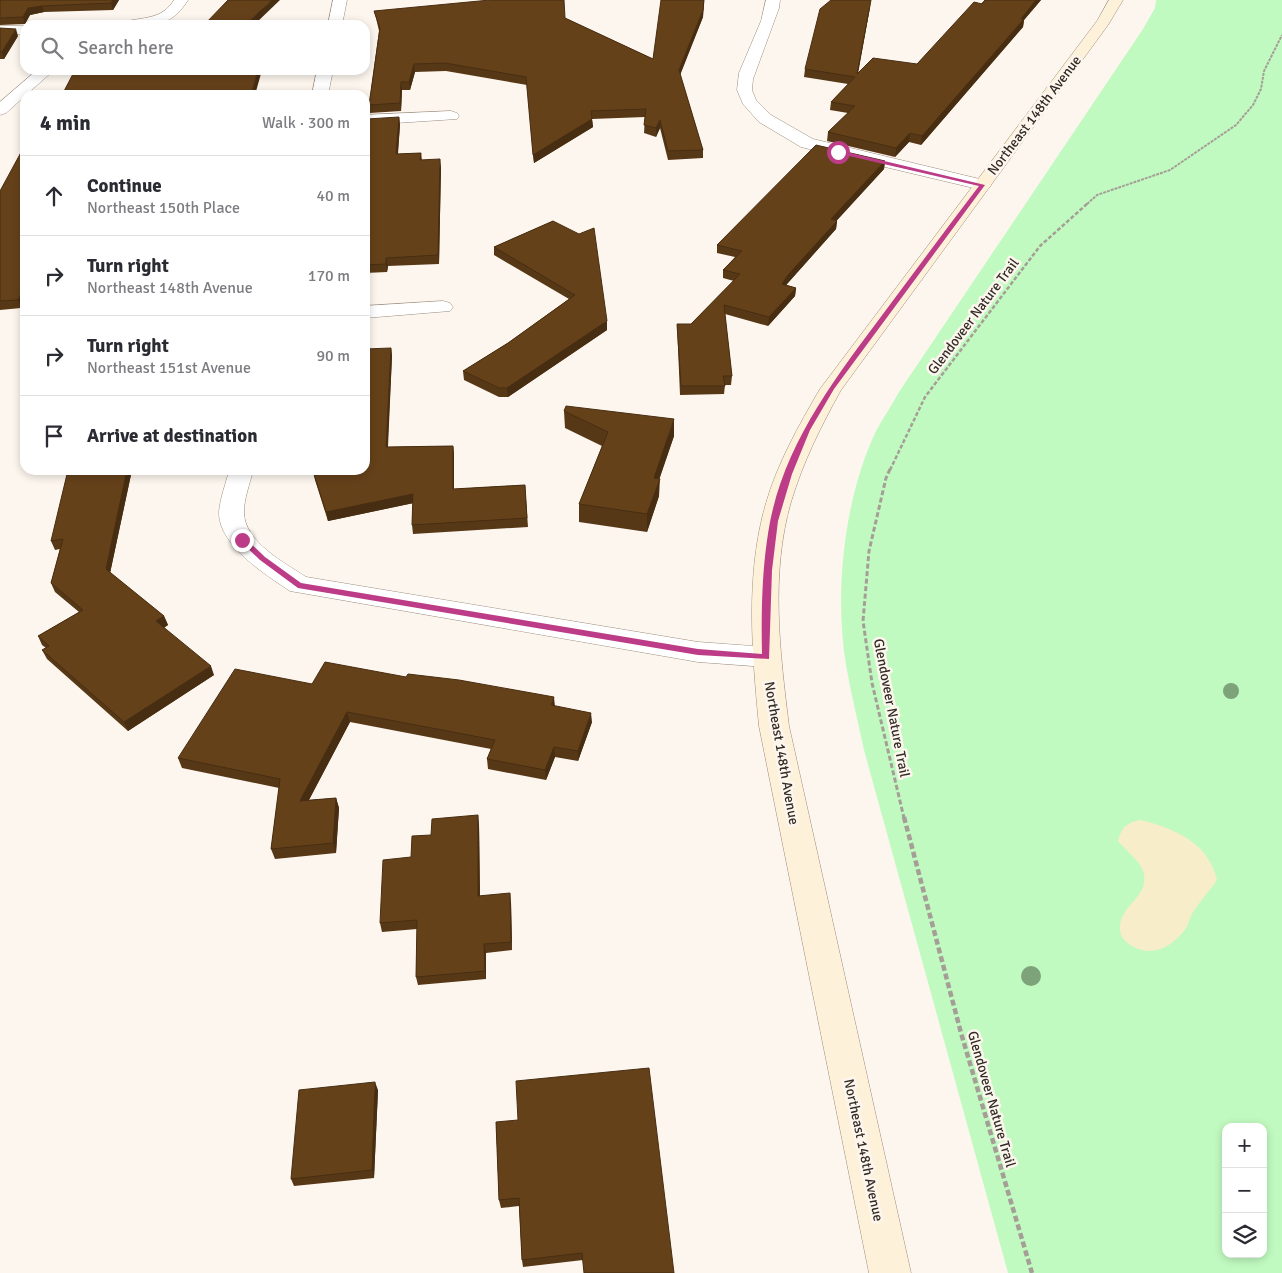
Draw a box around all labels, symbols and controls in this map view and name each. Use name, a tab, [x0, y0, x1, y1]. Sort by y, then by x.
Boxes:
search box	[20, 20, 370, 75]
icon: search	[38, 34, 66, 62]
text: Search here	[78, 36, 174, 60]
street label: Northeast 148th Avenue	[984, 52, 1085, 178]
text: 4 min	[40, 110, 91, 136]
text: Walk · 300 m	[262, 113, 350, 133]
route start	[827, 141, 850, 164]
text: Continue	[87, 174, 162, 198]
icon: ahead	[40, 182, 68, 210]
text: 40 m	[316, 186, 350, 206]
text: Northeast 150th Place	[87, 198, 240, 218]
text: Turn right	[87, 254, 169, 278]
street label: Glendoveer Nature Trail	[924, 255, 1023, 378]
icon: right	[40, 262, 68, 290]
text: 170 m	[308, 266, 350, 286]
text: Northeast 148th Avenue	[87, 278, 253, 298]
text: Turn right	[87, 334, 169, 358]
icon: right	[40, 342, 68, 370]
text: 90 m	[316, 346, 350, 366]
text: Northeast 151st Avenue	[87, 358, 251, 378]
icon: arrive	[40, 422, 68, 450]
text: Arrive at destination	[87, 424, 258, 448]
route end	[231, 529, 254, 552]
street label: Glendoveer Nature Trail	[870, 637, 913, 779]
street label: Northeast 148th Avenue	[761, 680, 802, 826]
street label: Glendoveer Nature Trail	[964, 1029, 1019, 1169]
street label: Northeast 148th Avenue	[840, 1077, 887, 1223]
map controls	[1222, 1123, 1267, 1258]
button: +	[1222, 1123, 1267, 1168]
button: −	[1222, 1168, 1267, 1213]
button: layers	[1222, 1213, 1267, 1258]

